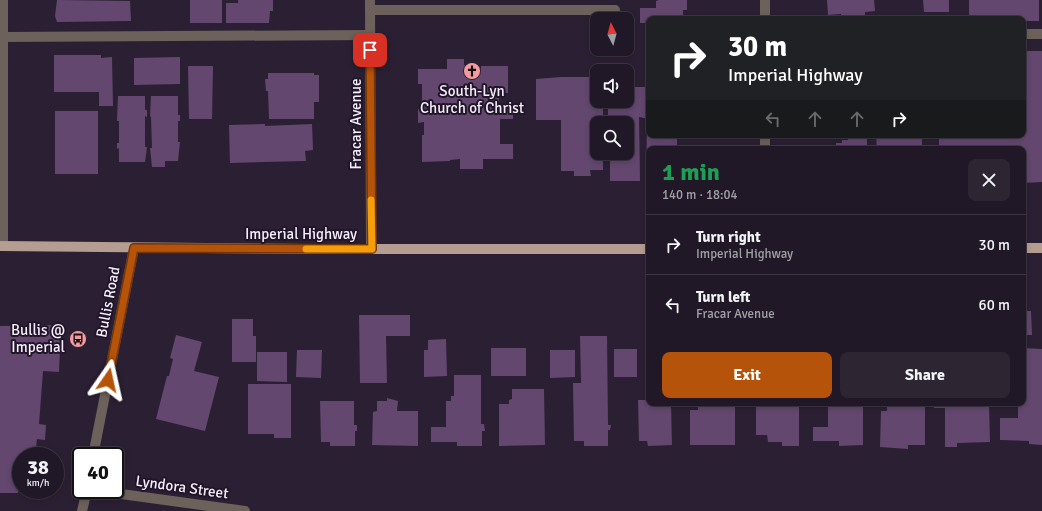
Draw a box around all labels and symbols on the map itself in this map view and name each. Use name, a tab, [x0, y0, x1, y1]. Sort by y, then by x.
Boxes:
north arrow	[590, 12, 634, 56]
pin	[353, 33, 387, 67]
church icon: South-Lyn Church of Christ	[462, 61, 482, 81]
street label: Fracar Avenue	[347, 79, 365, 169]
place label: South-Lyn Church of Christ	[420, 82, 524, 117]
street label: Imperial Highway	[245, 225, 357, 243]
street label: Bullis Road	[92, 265, 124, 339]
place label: Bullis @ Imperial	[11, 321, 65, 356]
bus stop icon: Bullis @ Imperial	[68, 329, 88, 349]
position arrow	[87, 359, 129, 401]
speed limit sign: 40	[72, 447, 124, 499]
street label: Lyndora Street	[134, 472, 230, 502]

